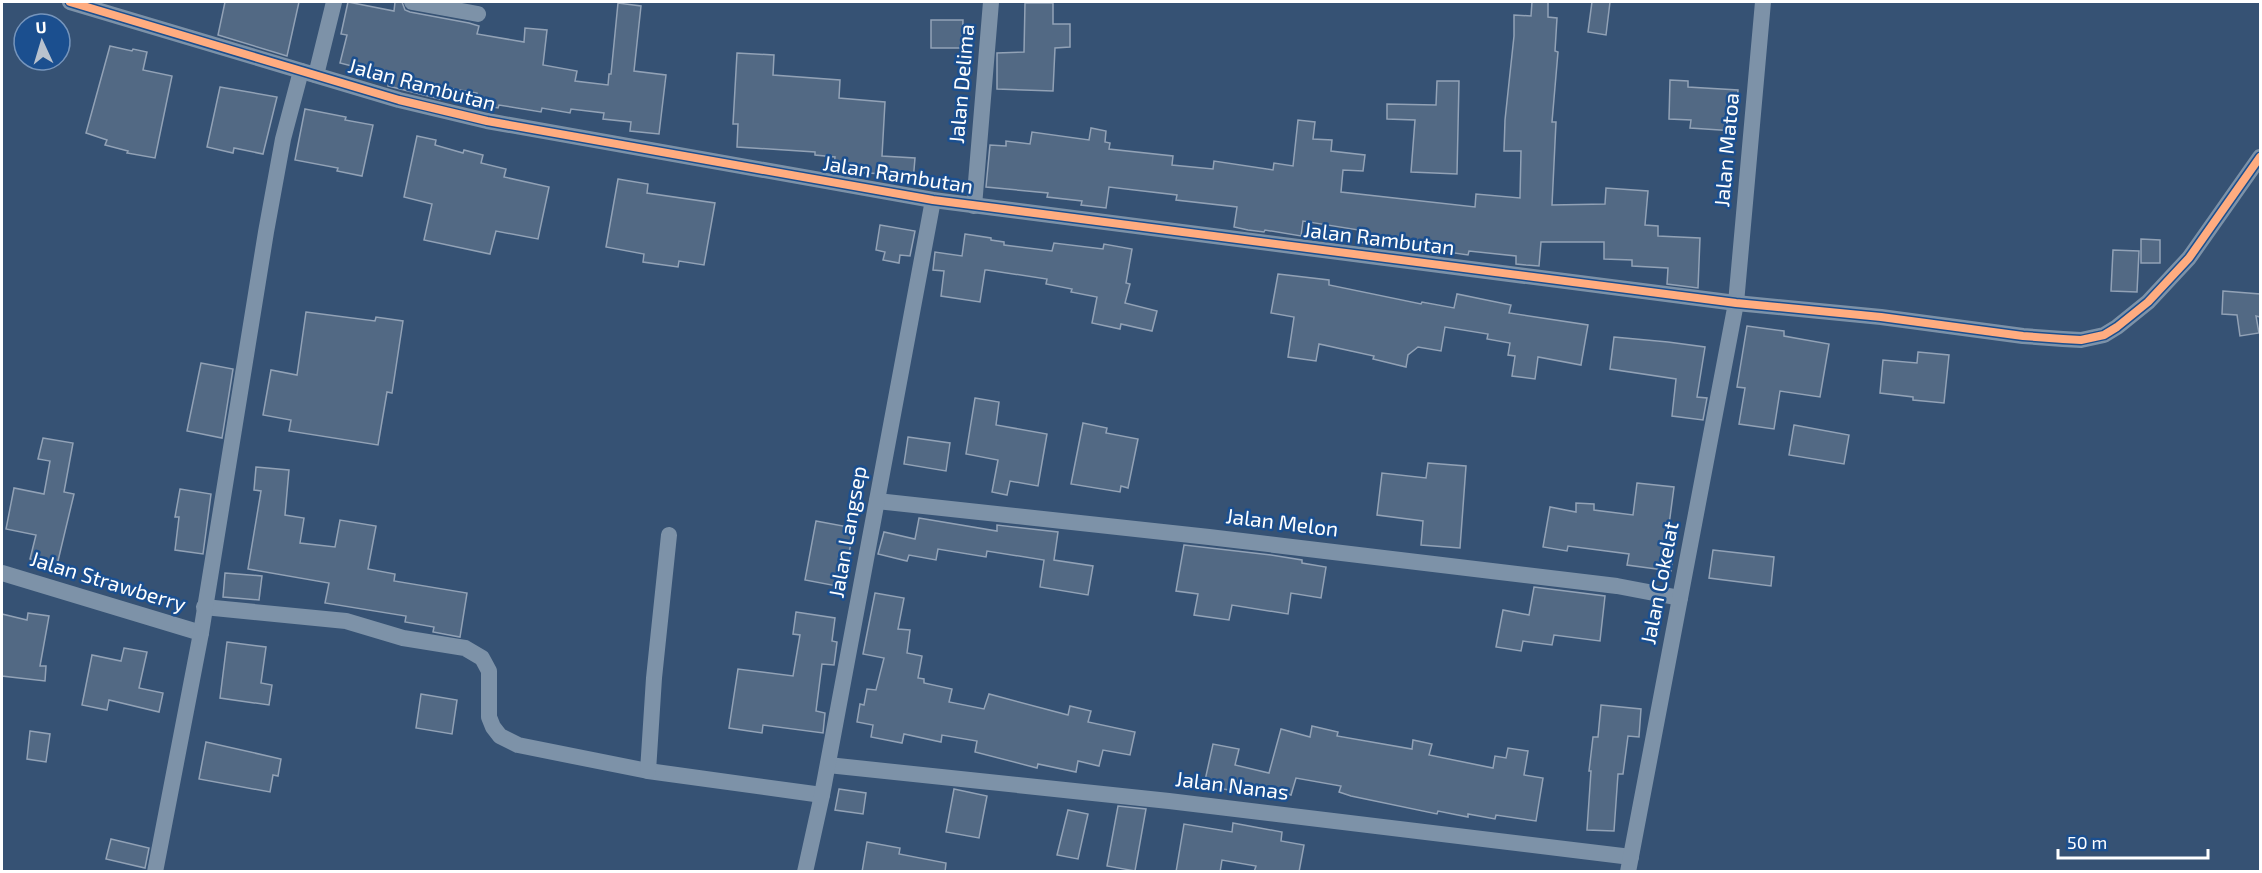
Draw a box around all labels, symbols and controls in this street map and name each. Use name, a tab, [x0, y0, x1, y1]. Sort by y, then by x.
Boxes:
north arrow	[12, 12, 72, 72]
text: U	[35, 17, 47, 36]
street label: Jalan Delima	[943, 23, 978, 145]
street label: Jalan Rambutan	[346, 52, 499, 115]
street label: Jalan Matoa	[1708, 92, 1743, 208]
street label: Jalan Rambutan	[821, 149, 975, 198]
street label: Jalan Rambutan	[1302, 216, 1456, 259]
street label: Jalan Langsep	[823, 464, 870, 600]
street label: Jalan Melon	[1224, 502, 1340, 541]
street label: Jalan Cokelat	[1634, 519, 1683, 646]
street label: Jalan Strawberry	[28, 545, 189, 616]
street label: Jalan Nanas	[1174, 765, 1290, 804]
scale bar	[2058, 822, 2208, 860]
text: 50 m	[2067, 831, 2107, 853]

